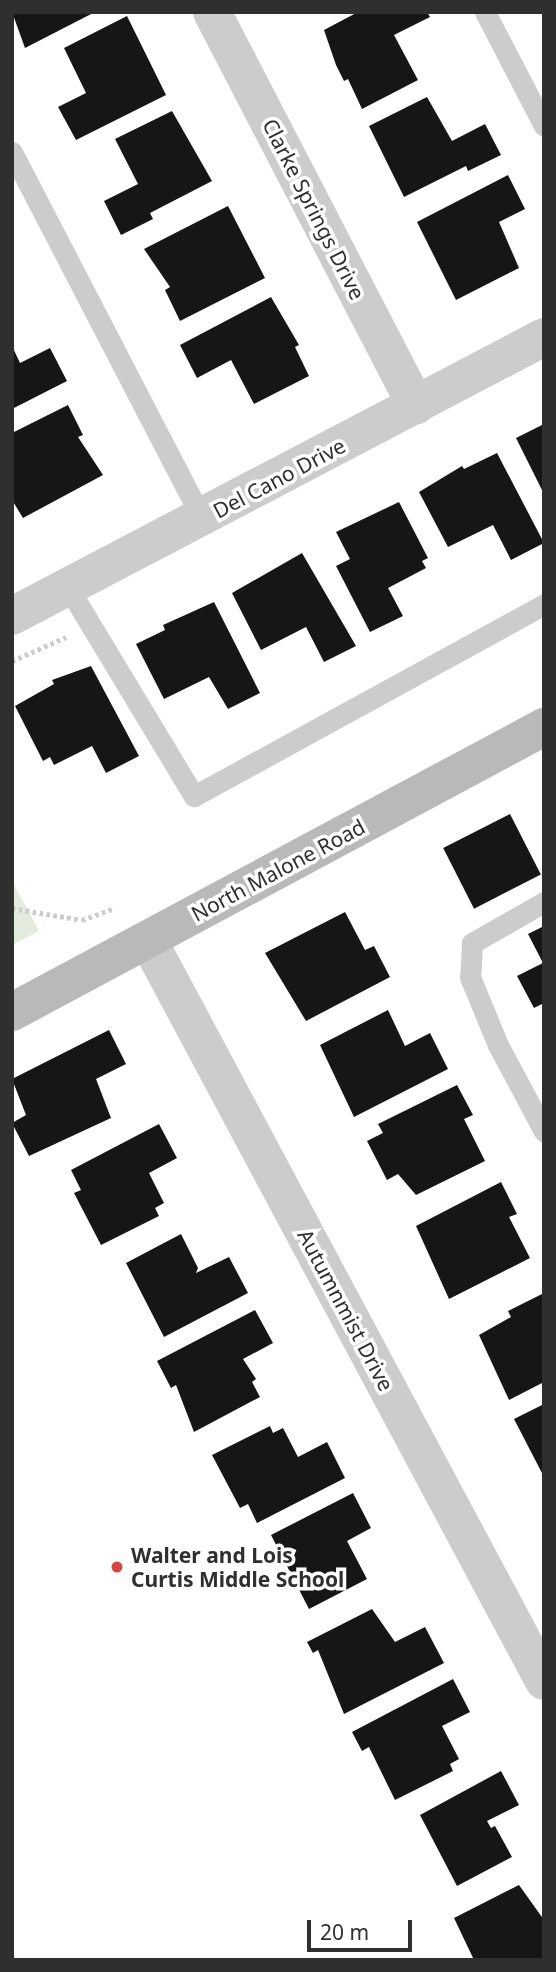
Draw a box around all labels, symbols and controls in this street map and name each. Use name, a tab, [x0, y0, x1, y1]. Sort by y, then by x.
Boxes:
street label: Clarke Springs Drive	[257, 114, 371, 304]
street label: Del Cano Drive	[209, 433, 349, 523]
street label: North Malone Road	[187, 814, 369, 926]
street label: Autumnmist Drive	[293, 1225, 399, 1395]
place label: Walter and Lois Curtis Middle School	[131, 1542, 344, 1592]
marker: Walter and Lois Curtis Middle School	[109, 1559, 125, 1575]
scale bar	[311, 1906, 416, 1950]
text: 20 m	[320, 1918, 369, 1946]

